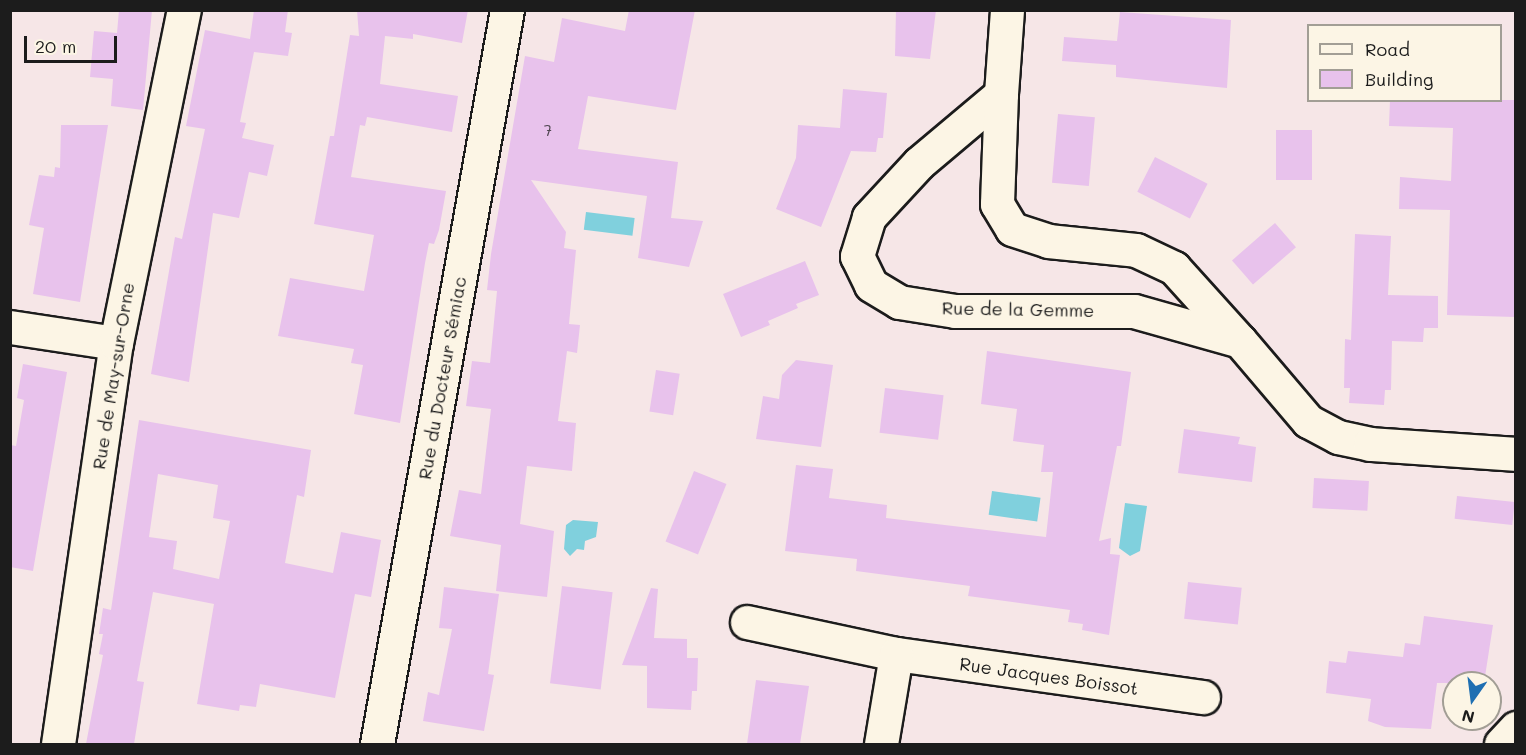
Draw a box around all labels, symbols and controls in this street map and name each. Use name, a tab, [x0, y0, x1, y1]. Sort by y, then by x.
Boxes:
scale bar	[27, 24, 120, 62]
legend	[1307, 24, 1502, 102]
text: 20 m	[35, 34, 76, 58]
text: Road	[1365, 37, 1410, 61]
text: Building	[1365, 67, 1433, 91]
house number: 7	[544, 122, 552, 140]
street label: Rue du Docteur Sémiac	[414, 275, 470, 481]
street label: Rue de May-sur-Orne	[88, 281, 138, 471]
street label: Rue de la Gemme	[942, 297, 1094, 321]
street label: Rue Jacques Boissot	[958, 653, 1140, 699]
north arrow	[1442, 671, 1502, 731]
text: N	[1460, 705, 1476, 729]

